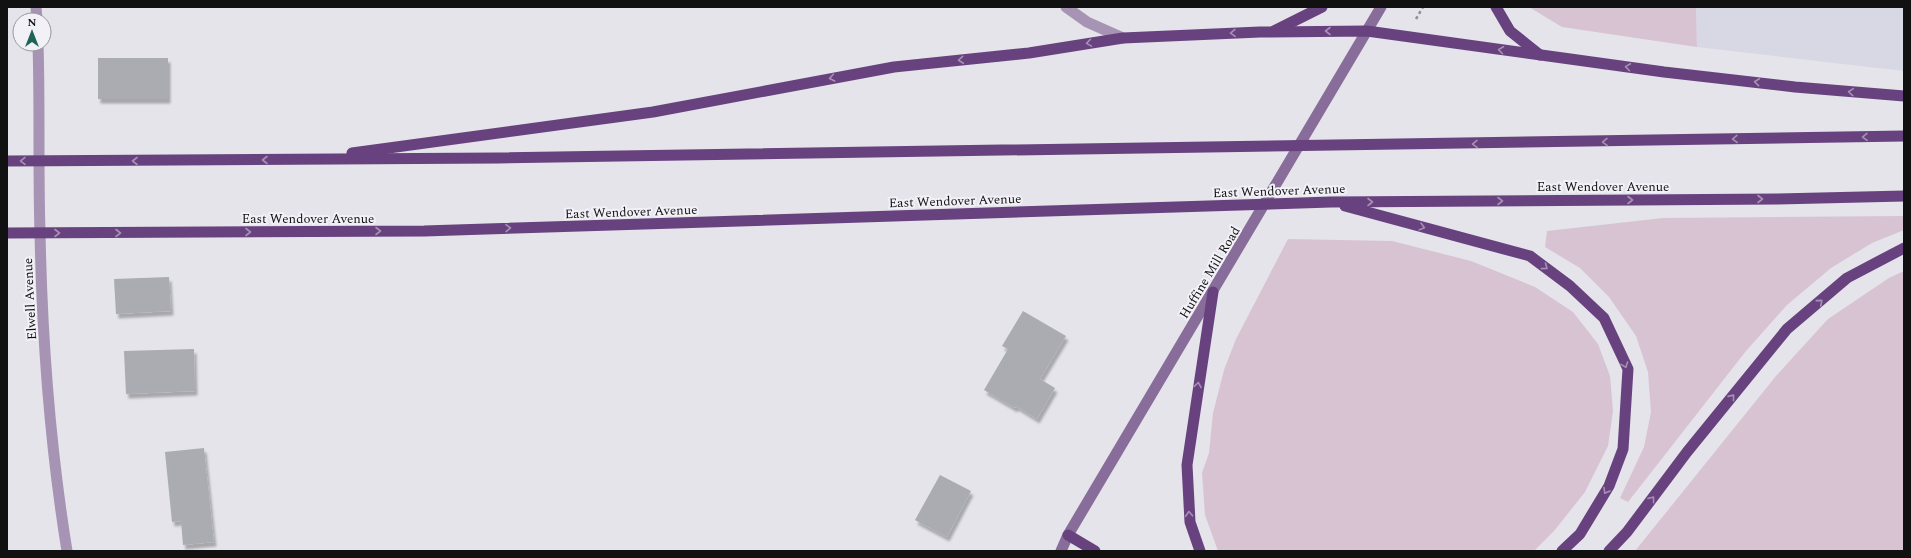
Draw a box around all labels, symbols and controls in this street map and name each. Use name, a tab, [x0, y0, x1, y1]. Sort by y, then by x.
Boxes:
north arrow	[12, 12, 52, 52]
text: N	[28, 14, 37, 31]
one-way arrow	[1325, 27, 1331, 35]
one-way arrow	[1230, 29, 1236, 37]
one-way arrow	[1086, 38, 1092, 47]
one-way arrow	[1498, 46, 1505, 55]
one-way arrow	[957, 55, 964, 64]
one-way arrow	[1625, 63, 1631, 72]
one-way arrow	[829, 73, 835, 82]
one-way arrow	[1754, 78, 1760, 87]
one-way arrow	[1848, 87, 1854, 96]
one-way arrow	[1862, 133, 1868, 141]
one-way arrow	[1732, 135, 1738, 143]
one-way arrow	[1602, 138, 1608, 146]
one-way arrow	[1472, 140, 1478, 148]
one-way arrow	[262, 156, 268, 164]
one-way arrow	[20, 157, 26, 165]
one-way arrow	[132, 157, 138, 165]
street label: East Wendover Avenue	[1537, 177, 1669, 197]
street label: East Wendover Avenue	[1212, 179, 1346, 203]
street label: East Wendover Avenue	[888, 189, 1022, 213]
one-way arrow	[1757, 195, 1763, 203]
one-way arrow	[1627, 196, 1633, 204]
one-way arrow	[1497, 197, 1503, 205]
one-way arrow	[1367, 198, 1373, 206]
street label: East Wendover Avenue	[564, 200, 698, 224]
street label: East Wendover Avenue	[242, 209, 374, 229]
one-way arrow	[1419, 222, 1426, 231]
street label: Huffine Mill Road	[1174, 223, 1245, 323]
one-way arrow	[505, 224, 511, 233]
one-way arrow	[375, 227, 381, 235]
one-way arrow	[245, 228, 251, 236]
one-way arrow	[54, 229, 60, 237]
one-way arrow	[115, 229, 121, 237]
street label: Elwell Avenue	[18, 257, 42, 341]
one-way arrow	[1541, 263, 1548, 270]
one-way arrow	[1815, 299, 1822, 306]
one-way arrow	[1621, 362, 1629, 369]
one-way arrow	[1194, 382, 1202, 388]
one-way arrow	[1727, 395, 1734, 402]
one-way arrow	[1603, 487, 1610, 494]
one-way arrow	[1647, 497, 1654, 504]
one-way arrow	[1185, 511, 1193, 517]

